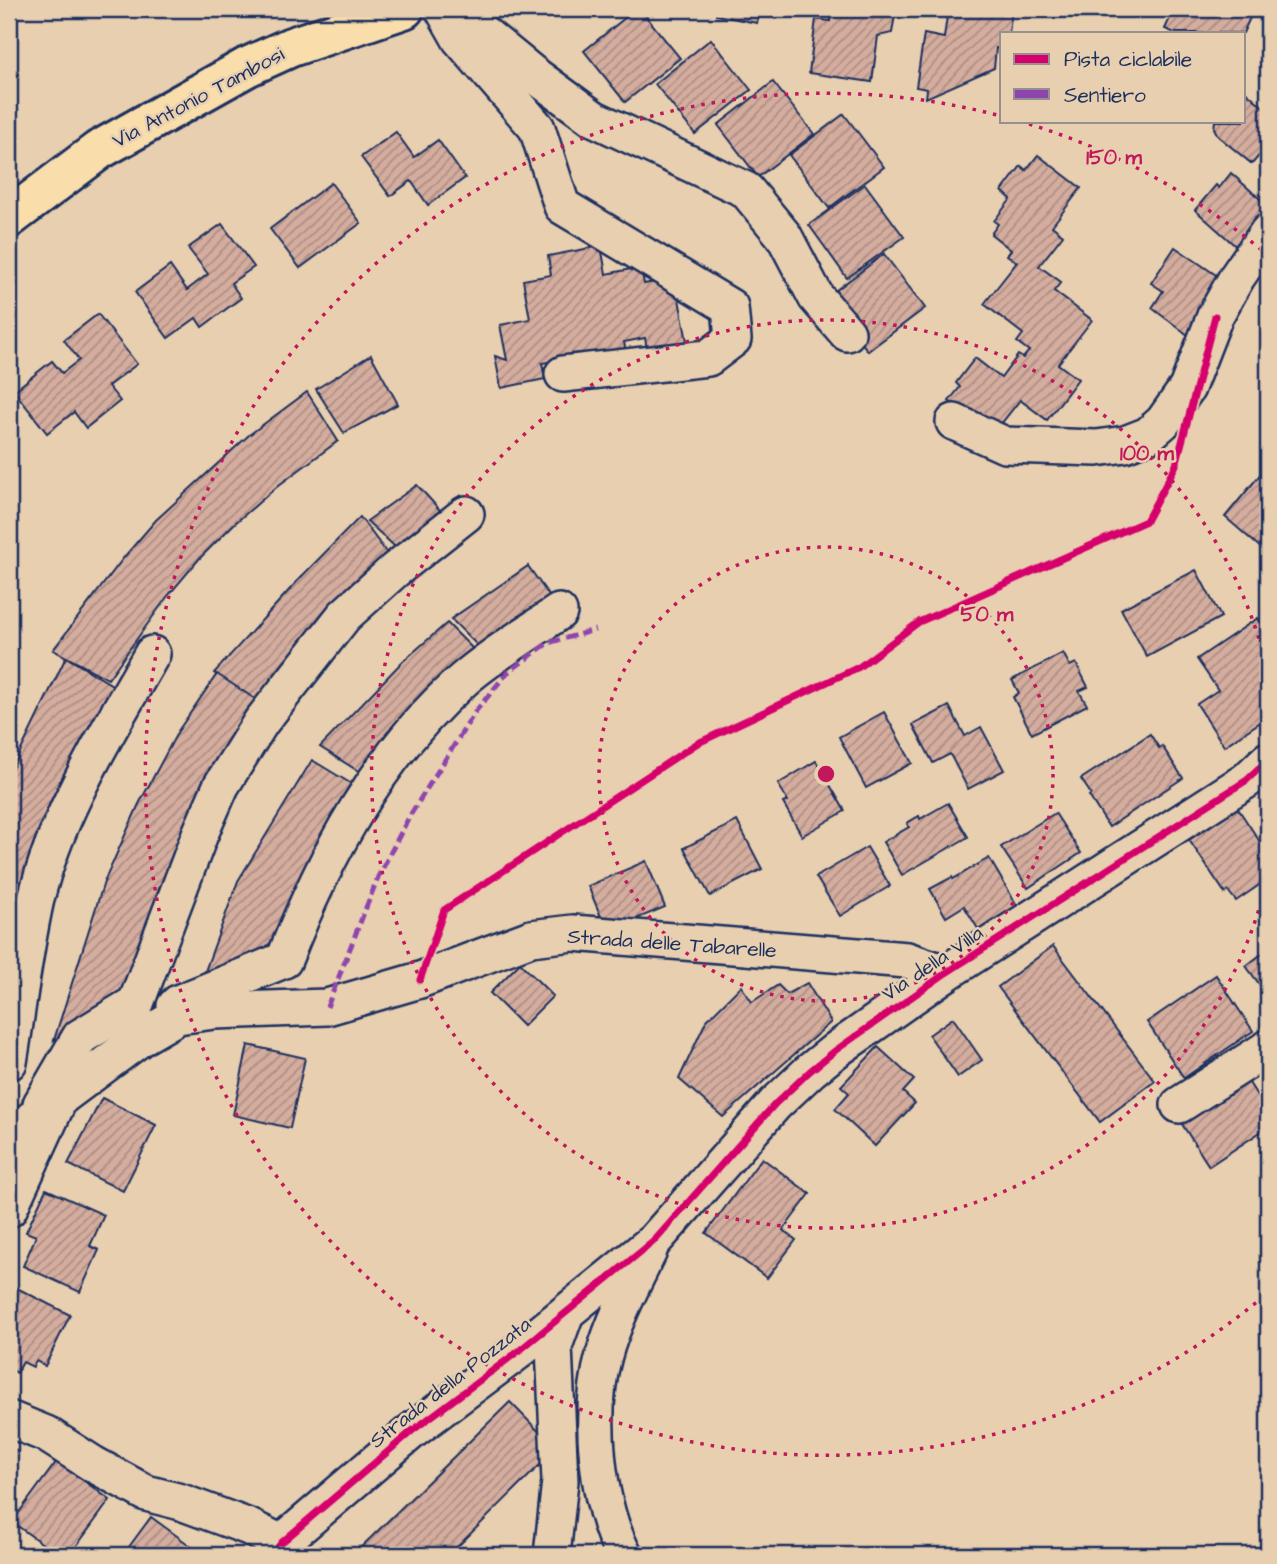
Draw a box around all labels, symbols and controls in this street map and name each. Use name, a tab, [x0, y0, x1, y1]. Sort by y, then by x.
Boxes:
legend	[1000, 32, 1246, 122]
street label: Via Antonio Tambosi	[107, 40, 289, 155]
text: Pista ciclabile	[1064, 45, 1192, 74]
text: Sentiero	[1064, 81, 1146, 110]
text: 150 m	[1086, 143, 1142, 172]
text: 100 m	[1120, 439, 1175, 468]
text: 50 m	[961, 600, 1014, 629]
centre of rings	[814, 762, 838, 786]
street label: Via della Villa	[876, 919, 989, 1008]
street label: Strada delle Tabarelle	[566, 922, 778, 965]
street label: Strada della Pozzata	[363, 1310, 537, 1455]

